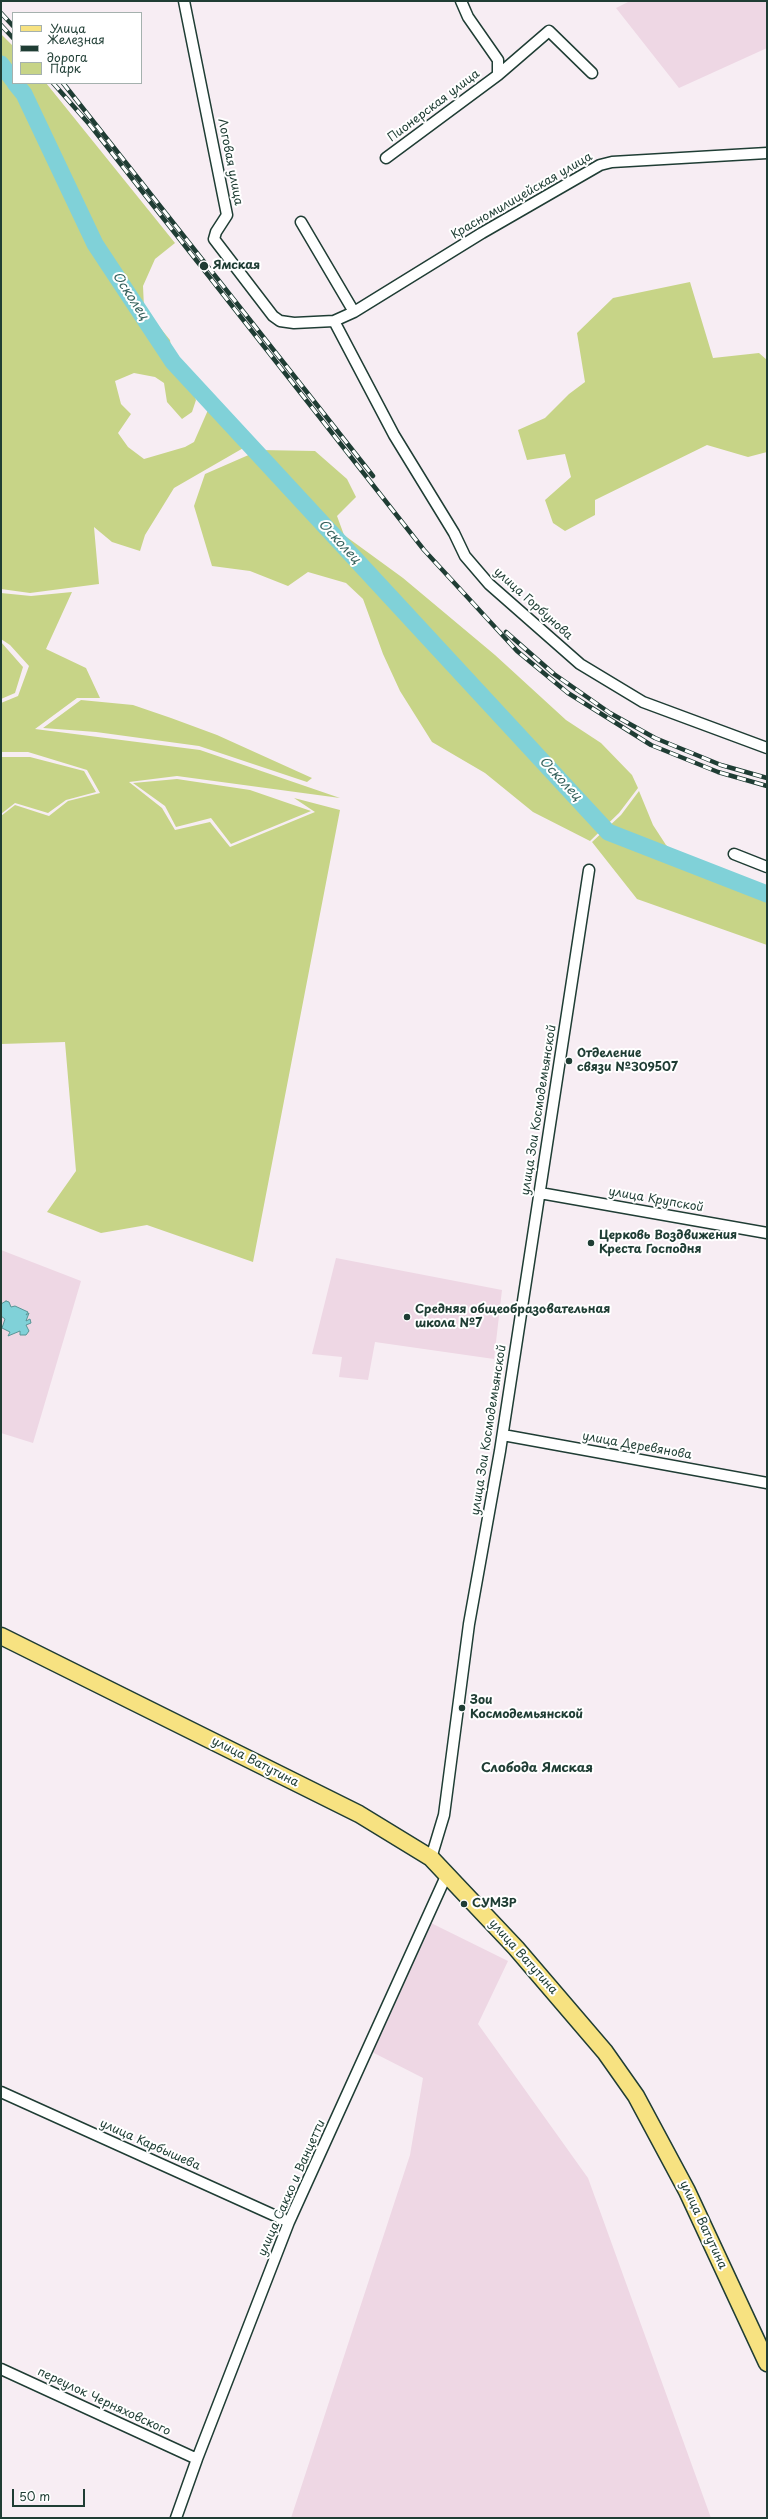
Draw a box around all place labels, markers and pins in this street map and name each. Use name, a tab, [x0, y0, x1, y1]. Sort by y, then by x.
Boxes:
place label: Ямская	[213, 259, 260, 273]
marker: Ямская	[198, 260, 210, 272]
place label: Отделение связи №309507	[577, 1047, 678, 1075]
marker: Отделение связи №309507	[564, 1056, 574, 1066]
place label: Церковь Воздвижения Креста Господня	[599, 1229, 737, 1257]
marker: Церковь Воздвижения Креста Господня	[586, 1238, 596, 1248]
place label: Средняя общеобразовательная школа №7	[415, 1303, 610, 1331]
marker: Средняя общеобразовательная школа №7	[402, 1312, 412, 1322]
place label: Зои Космодемьянской	[470, 1694, 583, 1722]
marker: Зои Космодемьянской	[457, 1703, 467, 1713]
place label: СУМЗР	[472, 1897, 517, 1911]
marker: СУМЗР	[459, 1899, 469, 1909]

